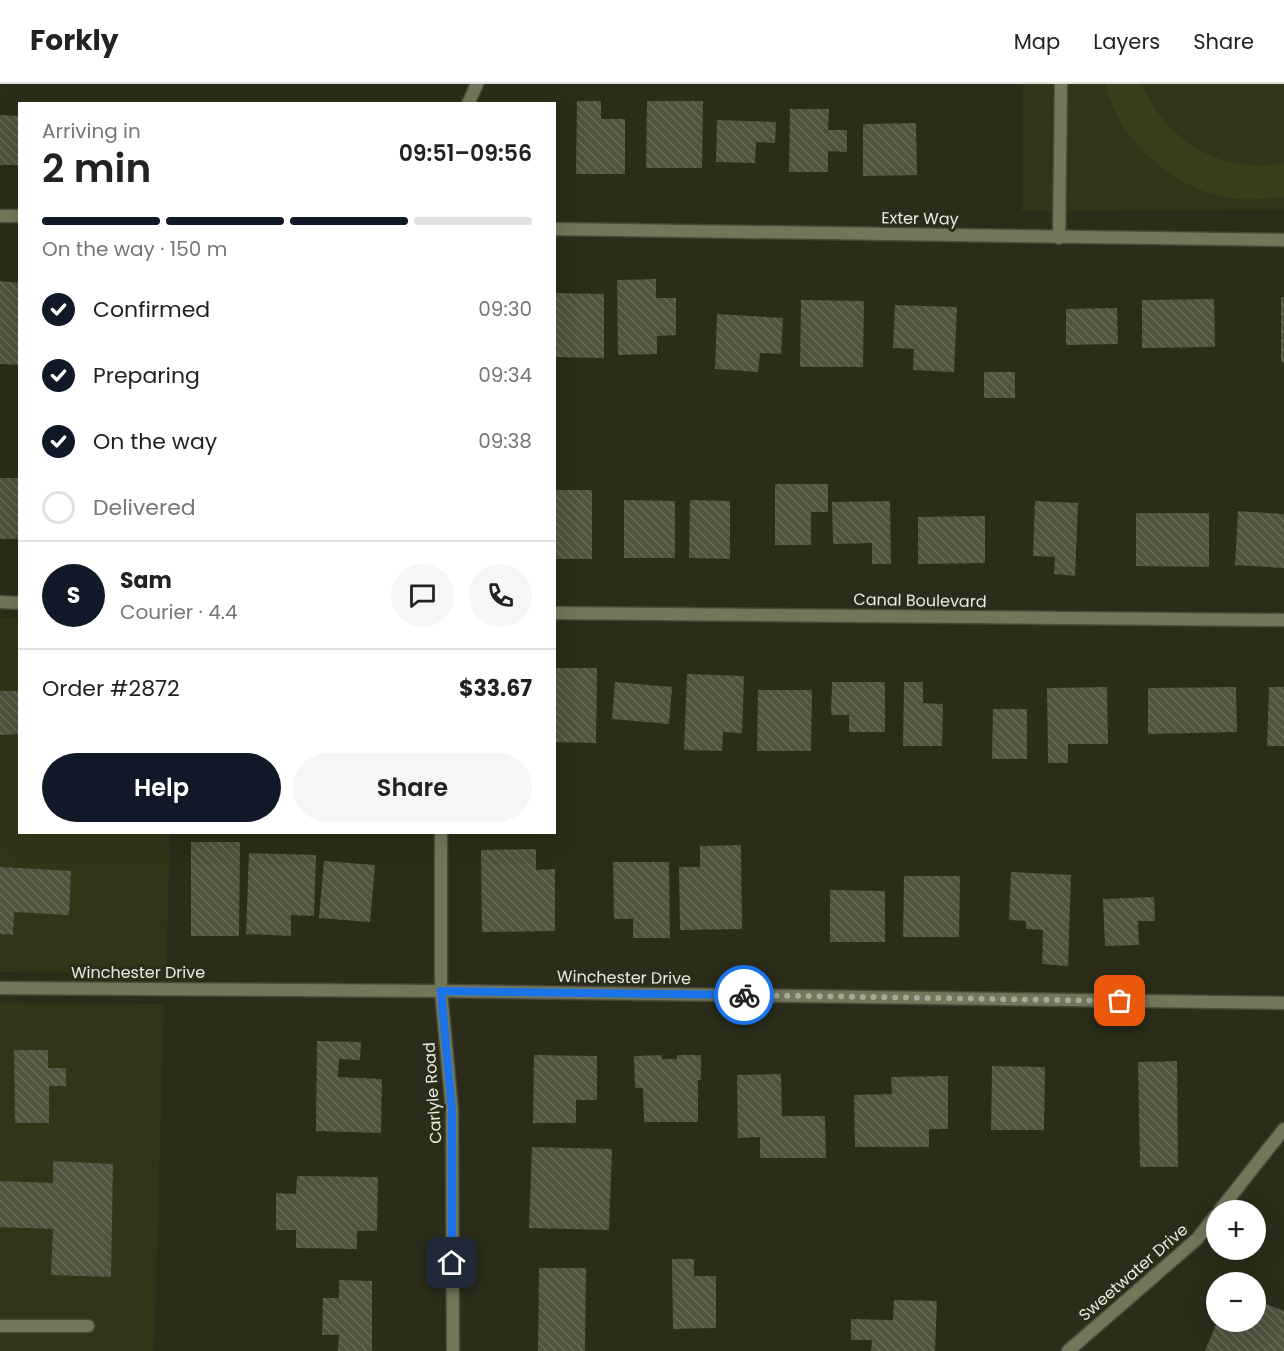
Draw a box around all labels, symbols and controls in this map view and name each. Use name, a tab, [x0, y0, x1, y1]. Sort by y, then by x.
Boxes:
text: Forkly	[30, 21, 118, 60]
text: Map	[1014, 27, 1060, 56]
text: Layers	[1093, 27, 1160, 56]
text: Share	[1193, 27, 1254, 56]
text: Arriving in	[42, 117, 141, 145]
text: 09:51–09:56	[399, 138, 532, 169]
text: 2 min	[42, 141, 151, 196]
street label: Exter Way	[881, 206, 959, 231]
text: On the way · 150 m	[42, 235, 227, 263]
icon: check	[42, 293, 75, 326]
text: Confirmed	[93, 294, 210, 325]
text: 09:30	[478, 295, 532, 323]
icon: check	[42, 359, 75, 392]
text: Preparing	[93, 360, 200, 391]
text: 09:34	[478, 361, 532, 389]
icon: check	[42, 425, 75, 458]
text: On the way	[93, 426, 217, 457]
text: 09:38	[478, 427, 532, 455]
text: Delivered	[93, 492, 196, 523]
button: chat	[391, 564, 454, 627]
button: phone	[469, 564, 532, 627]
text: Sam	[120, 565, 172, 596]
text: S	[67, 580, 80, 611]
street label: Canal Boulevard	[853, 588, 987, 613]
text: Courier · 4.4	[120, 598, 238, 626]
text: Order #2872	[42, 673, 180, 704]
text: $33.67	[459, 673, 532, 704]
button: Help	[42, 753, 281, 822]
button: Share	[293, 753, 532, 822]
street label: Winchester Drive	[71, 961, 205, 984]
street label: Winchester Drive	[557, 965, 691, 990]
courier	[714, 965, 774, 1025]
pin	[1094, 975, 1145, 1026]
icon: bike	[728, 979, 761, 1012]
icon: bag	[1103, 984, 1136, 1017]
street label: Carlyle Road	[417, 1041, 448, 1145]
map controls	[1206, 1200, 1266, 1332]
button: +	[1206, 1200, 1266, 1260]
street label: Sweetwater Drive	[1074, 1218, 1193, 1326]
pin	[426, 1237, 477, 1288]
icon: home	[435, 1246, 468, 1279]
button: −	[1206, 1272, 1266, 1332]

